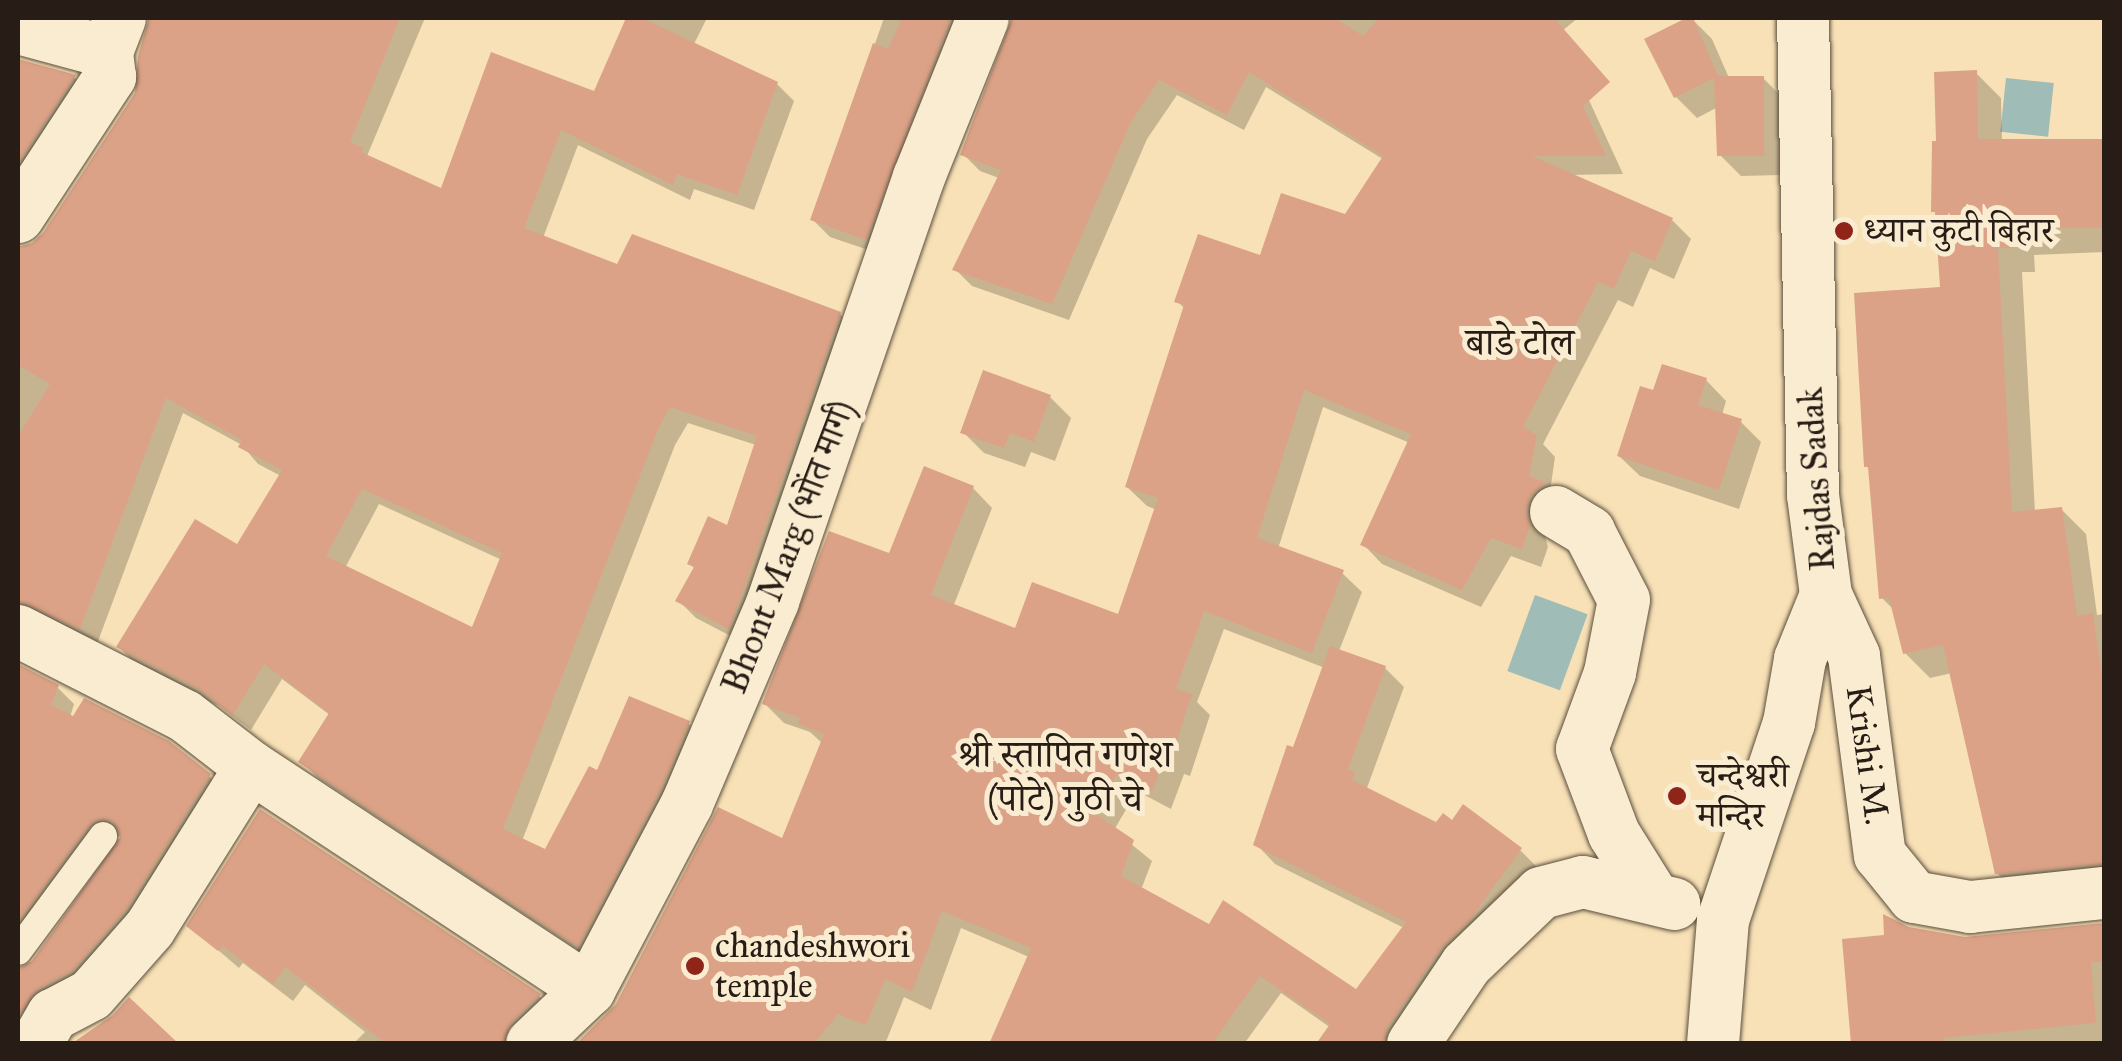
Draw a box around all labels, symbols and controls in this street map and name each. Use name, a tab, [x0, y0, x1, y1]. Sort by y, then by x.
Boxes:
place label: ध्यान कुटी बिहार	[1864, 210, 2053, 252]
marker: ध्यान कुटी बिहार	[1833, 220, 1855, 242]
district label: बाडे टोल	[1466, 320, 1574, 366]
street label: Rajdas Sadak	[1790, 386, 1844, 572]
street label: Bhont Marg (भाेंत मार्ग)	[714, 394, 864, 700]
street label: Krishi M.	[1836, 683, 1898, 827]
district label: श्री स्तापित गणेश (पोटे) गुठी चे	[958, 732, 1172, 822]
place label: चन्देश्वरी मन्दिर	[1697, 755, 1789, 837]
marker: चन्देश्वरी मन्दिर	[1666, 785, 1688, 807]
place label: chandeshwori temple	[715, 925, 910, 1007]
marker: chandeshwori temple	[684, 955, 706, 977]

